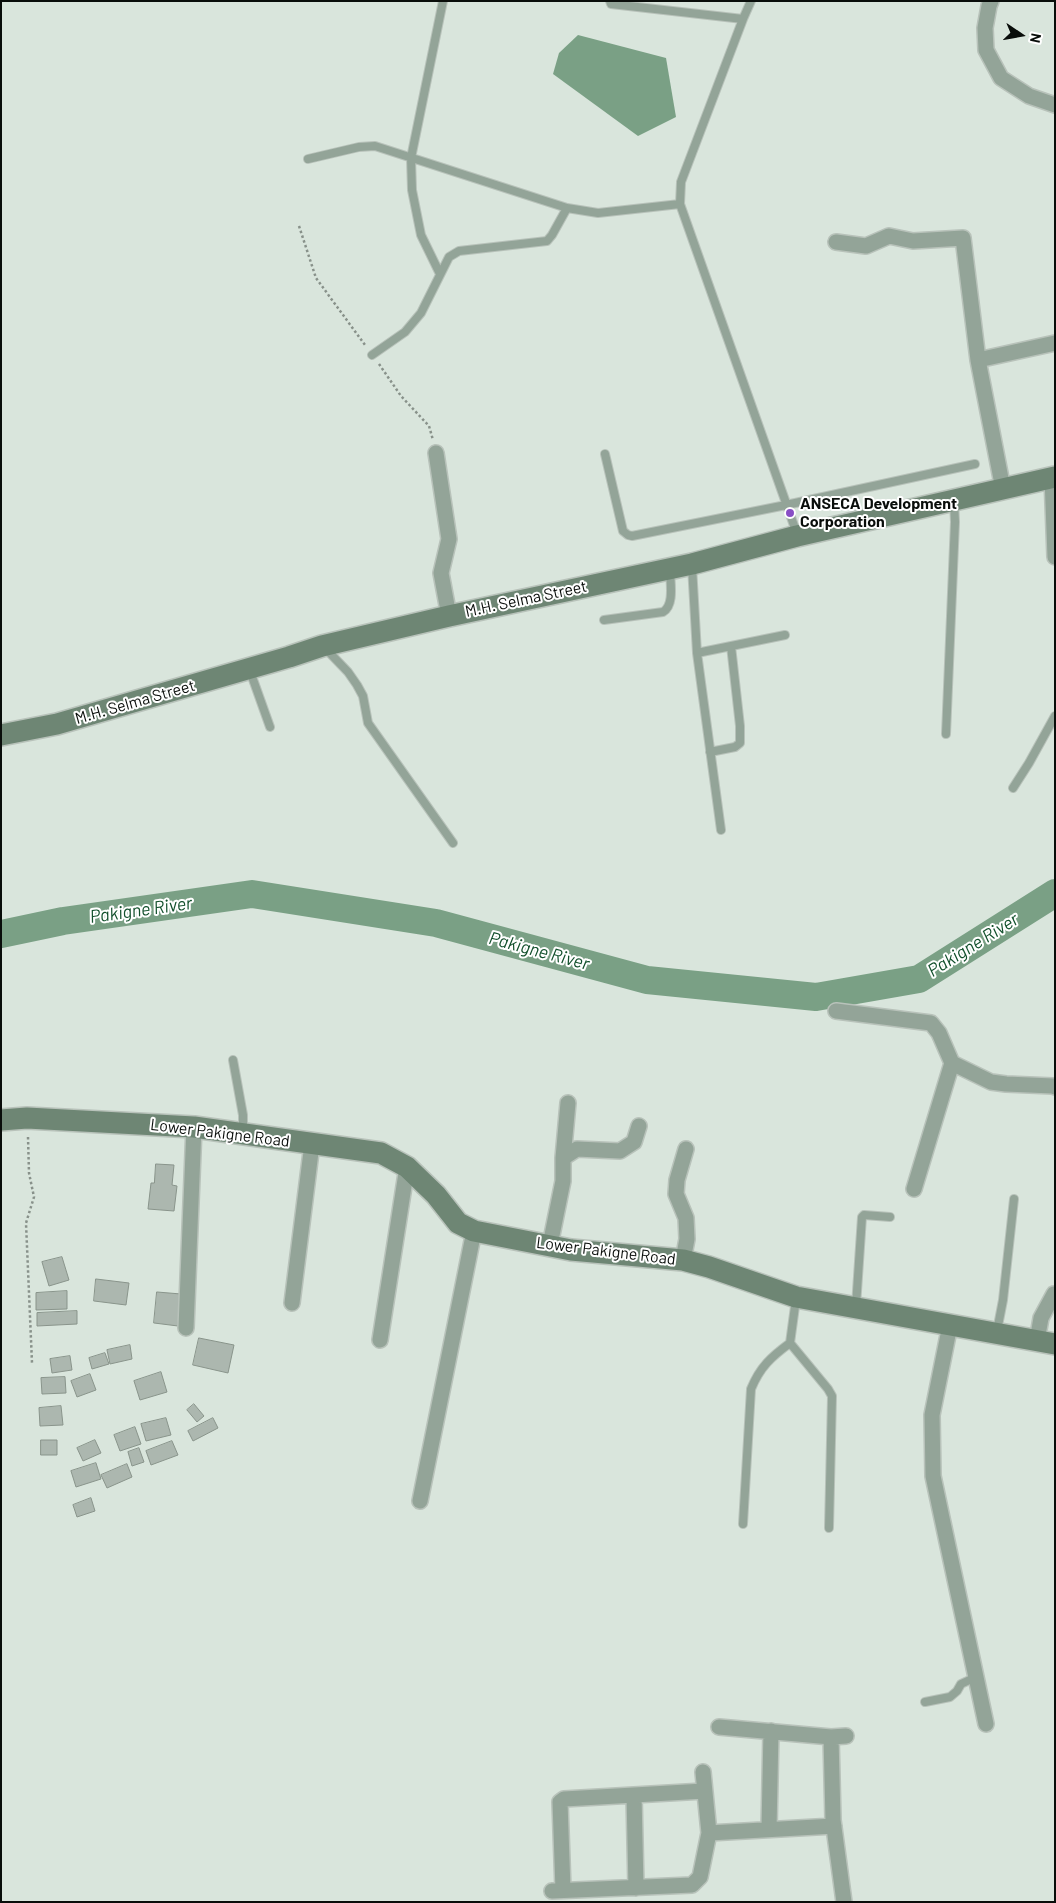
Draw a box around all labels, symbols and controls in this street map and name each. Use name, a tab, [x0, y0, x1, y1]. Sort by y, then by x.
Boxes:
north arrow	[996, 10, 1046, 60]
text: N	[1027, 32, 1045, 45]
place label: ANSECA Development Corporation	[800, 494, 957, 532]
marker: ANSECA Development Corporation	[784, 507, 796, 519]
street label: M.H. Selma Street	[463, 577, 589, 621]
street label: M.H. Selma Street	[73, 676, 197, 728]
water label: Pakigne River	[88, 892, 194, 928]
water label: Pakigne River	[924, 909, 1022, 981]
water label: Pakigne River	[486, 927, 592, 975]
street label: Lower Pakigne Road	[149, 1115, 291, 1151]
street label: Lower Pakigne Road	[535, 1233, 677, 1269]

